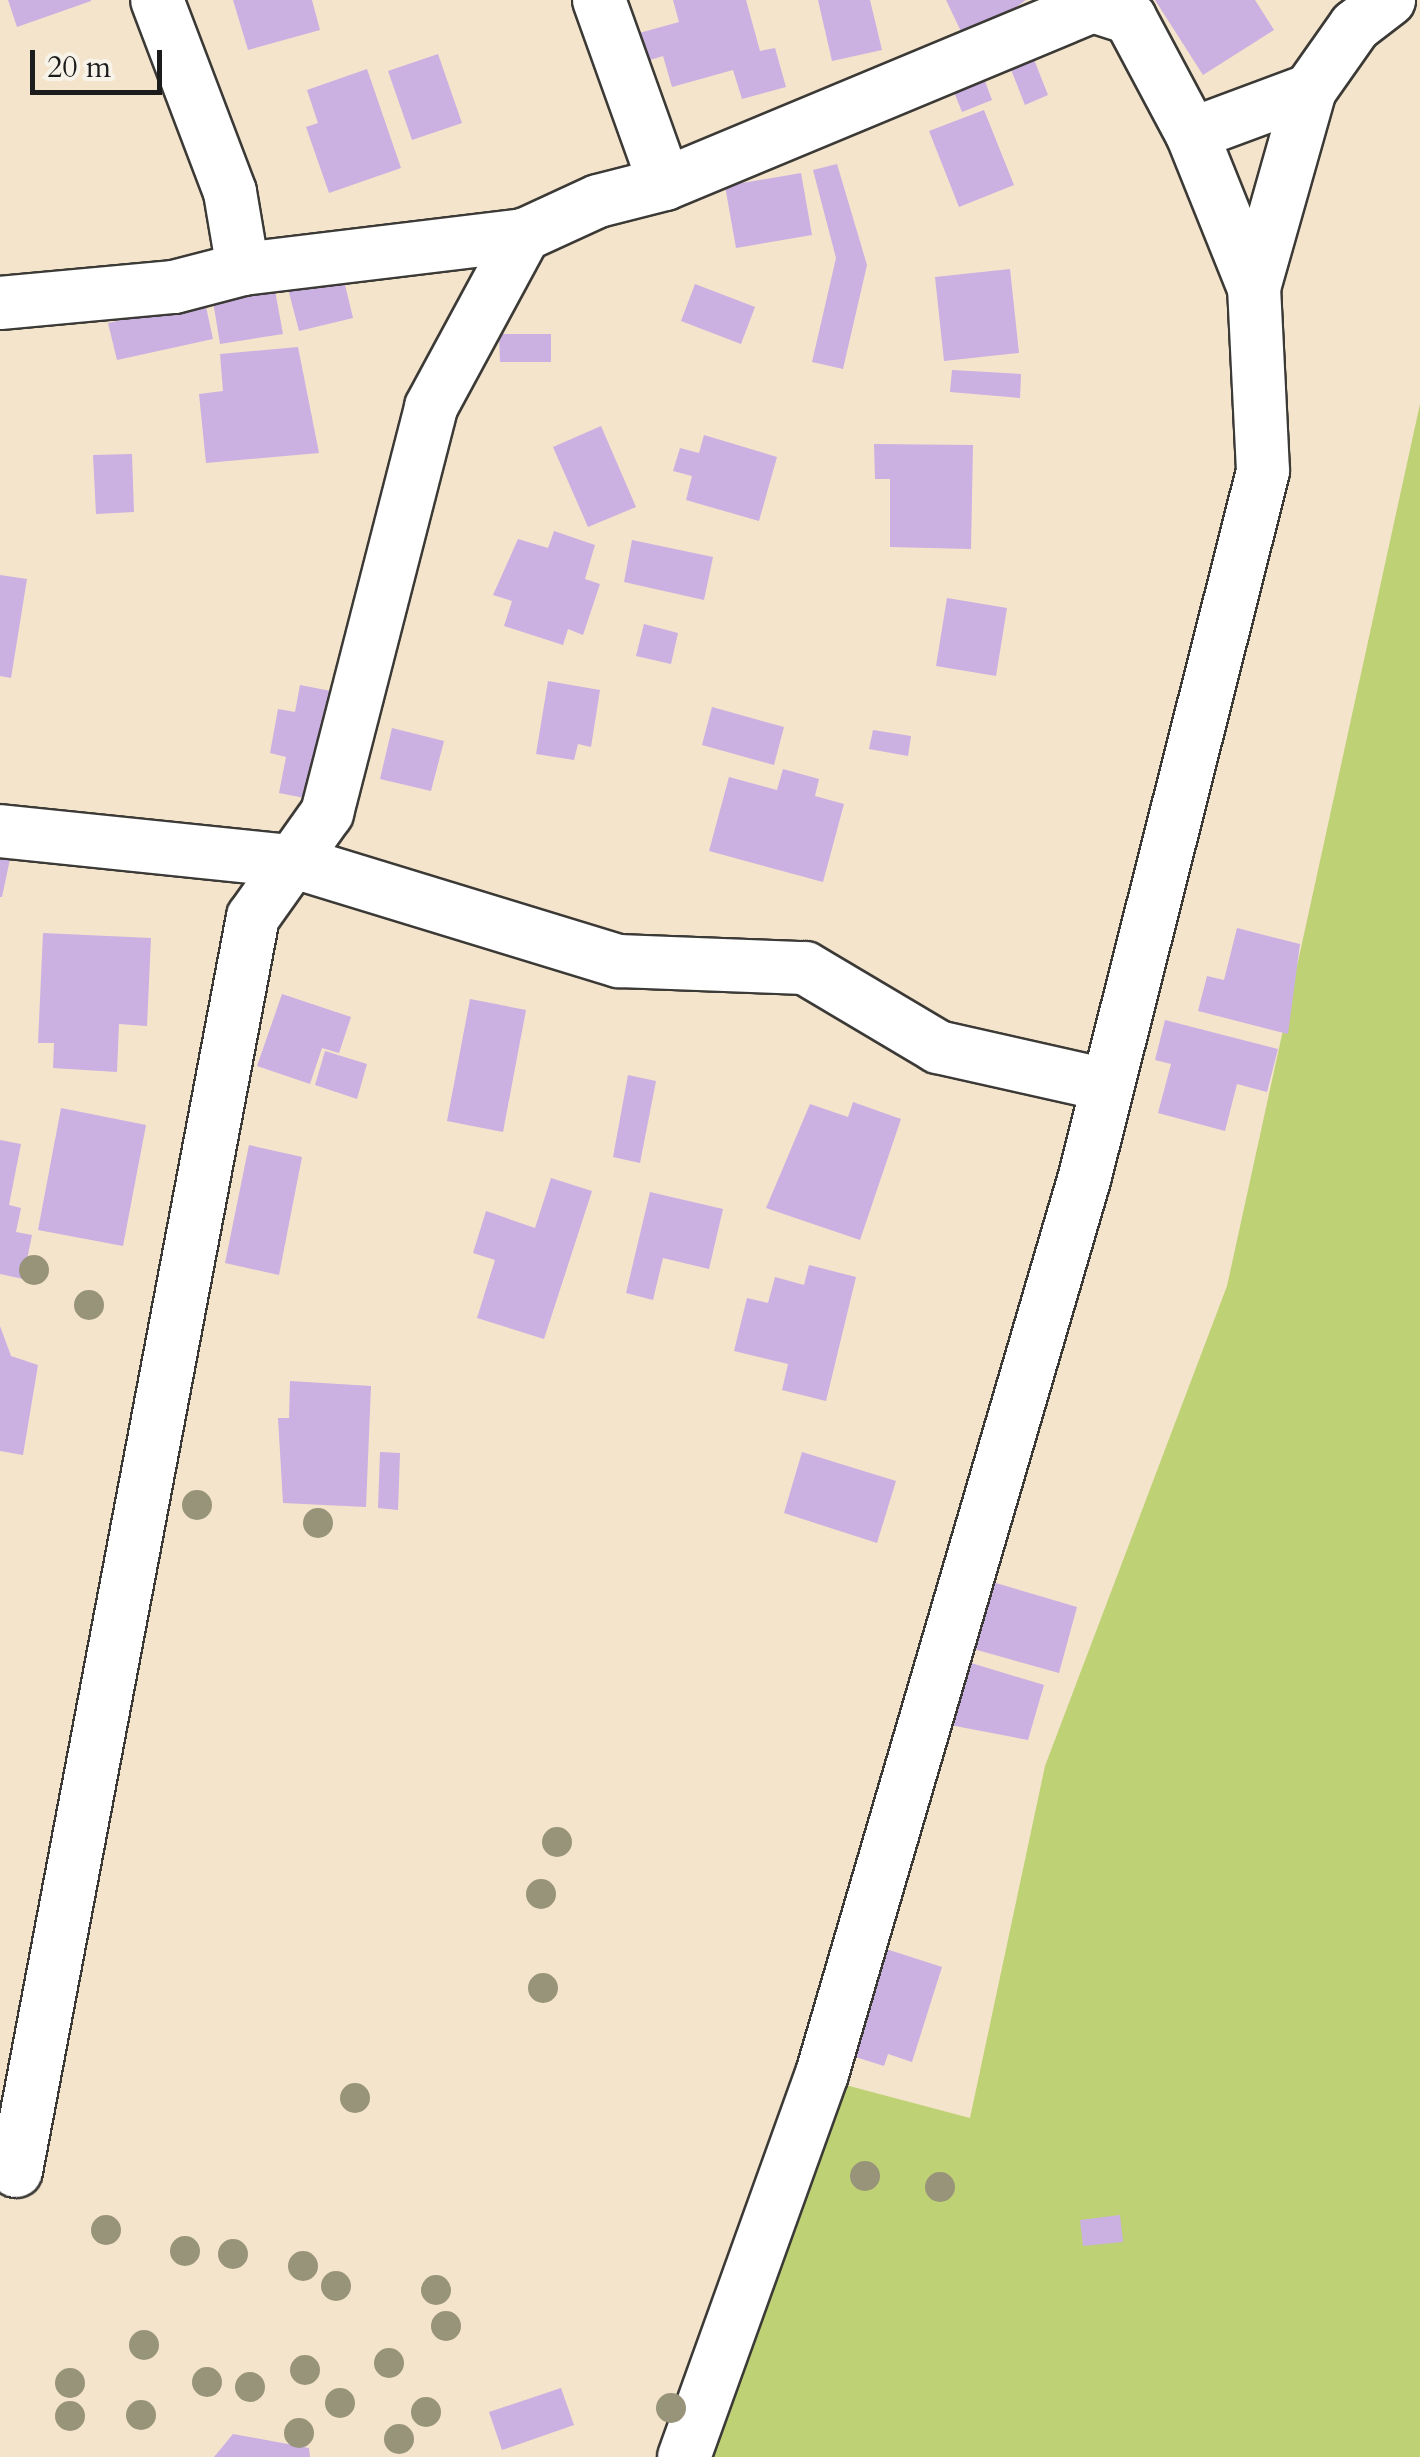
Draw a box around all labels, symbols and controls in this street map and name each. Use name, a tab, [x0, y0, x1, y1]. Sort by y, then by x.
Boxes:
scale bar	[35, 30, 168, 92]
text: 20 m	[47, 47, 111, 88]

